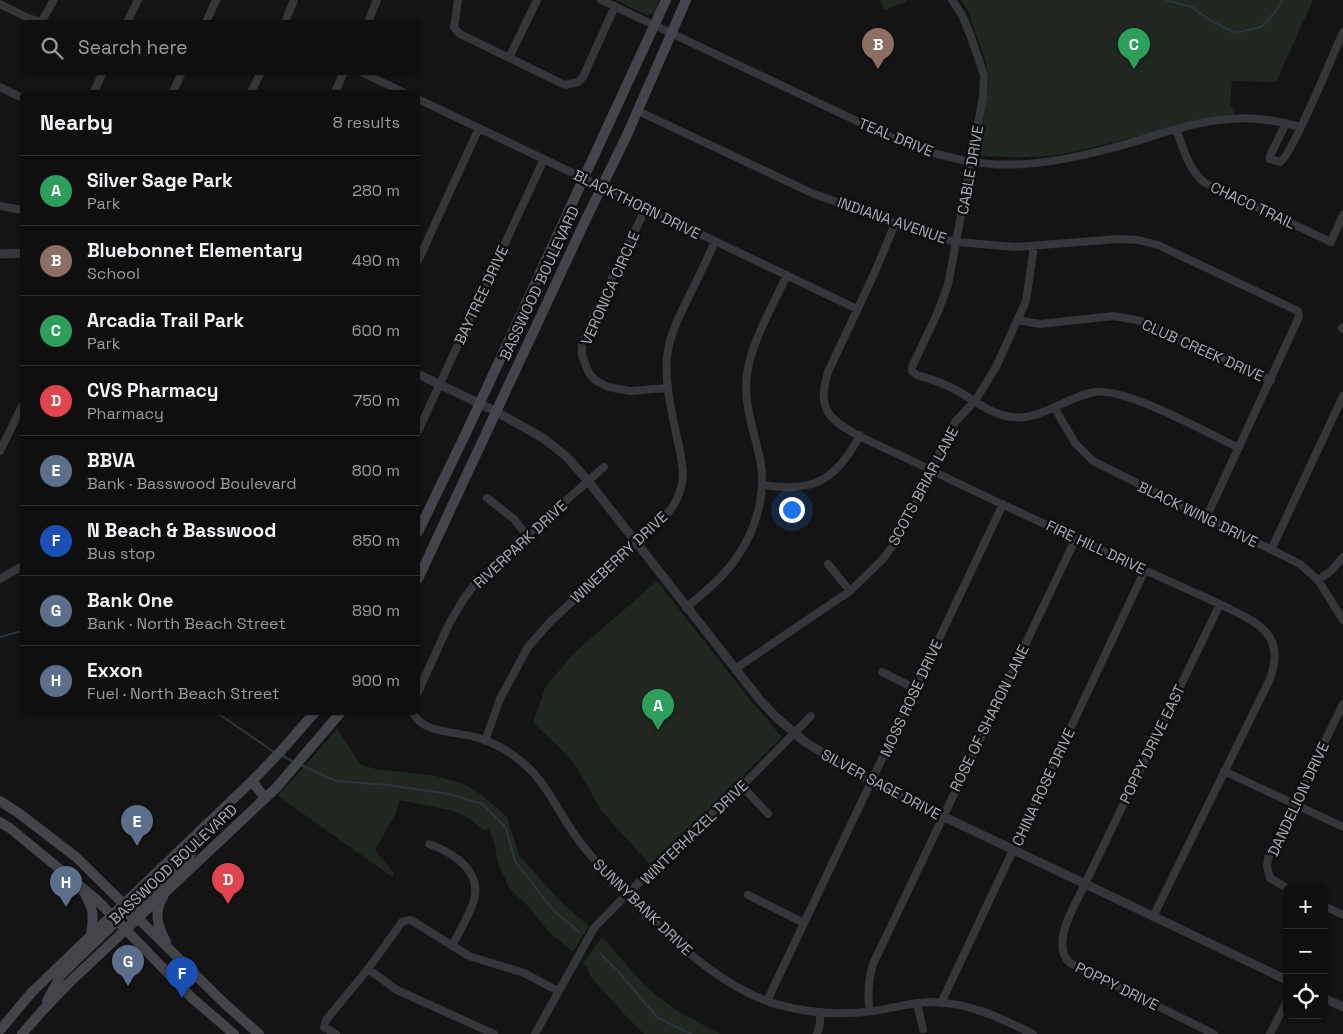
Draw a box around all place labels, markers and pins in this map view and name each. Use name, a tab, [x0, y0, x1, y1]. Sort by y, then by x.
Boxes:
pin: B	[862, 28, 894, 69]
pin: C	[1118, 28, 1150, 69]
pin: A	[642, 689, 674, 730]
pin: E	[121, 805, 153, 846]
pin: D	[212, 863, 244, 904]
pin: H	[50, 866, 82, 907]
pin: G	[112, 945, 144, 986]
pin: F	[166, 957, 198, 998]

